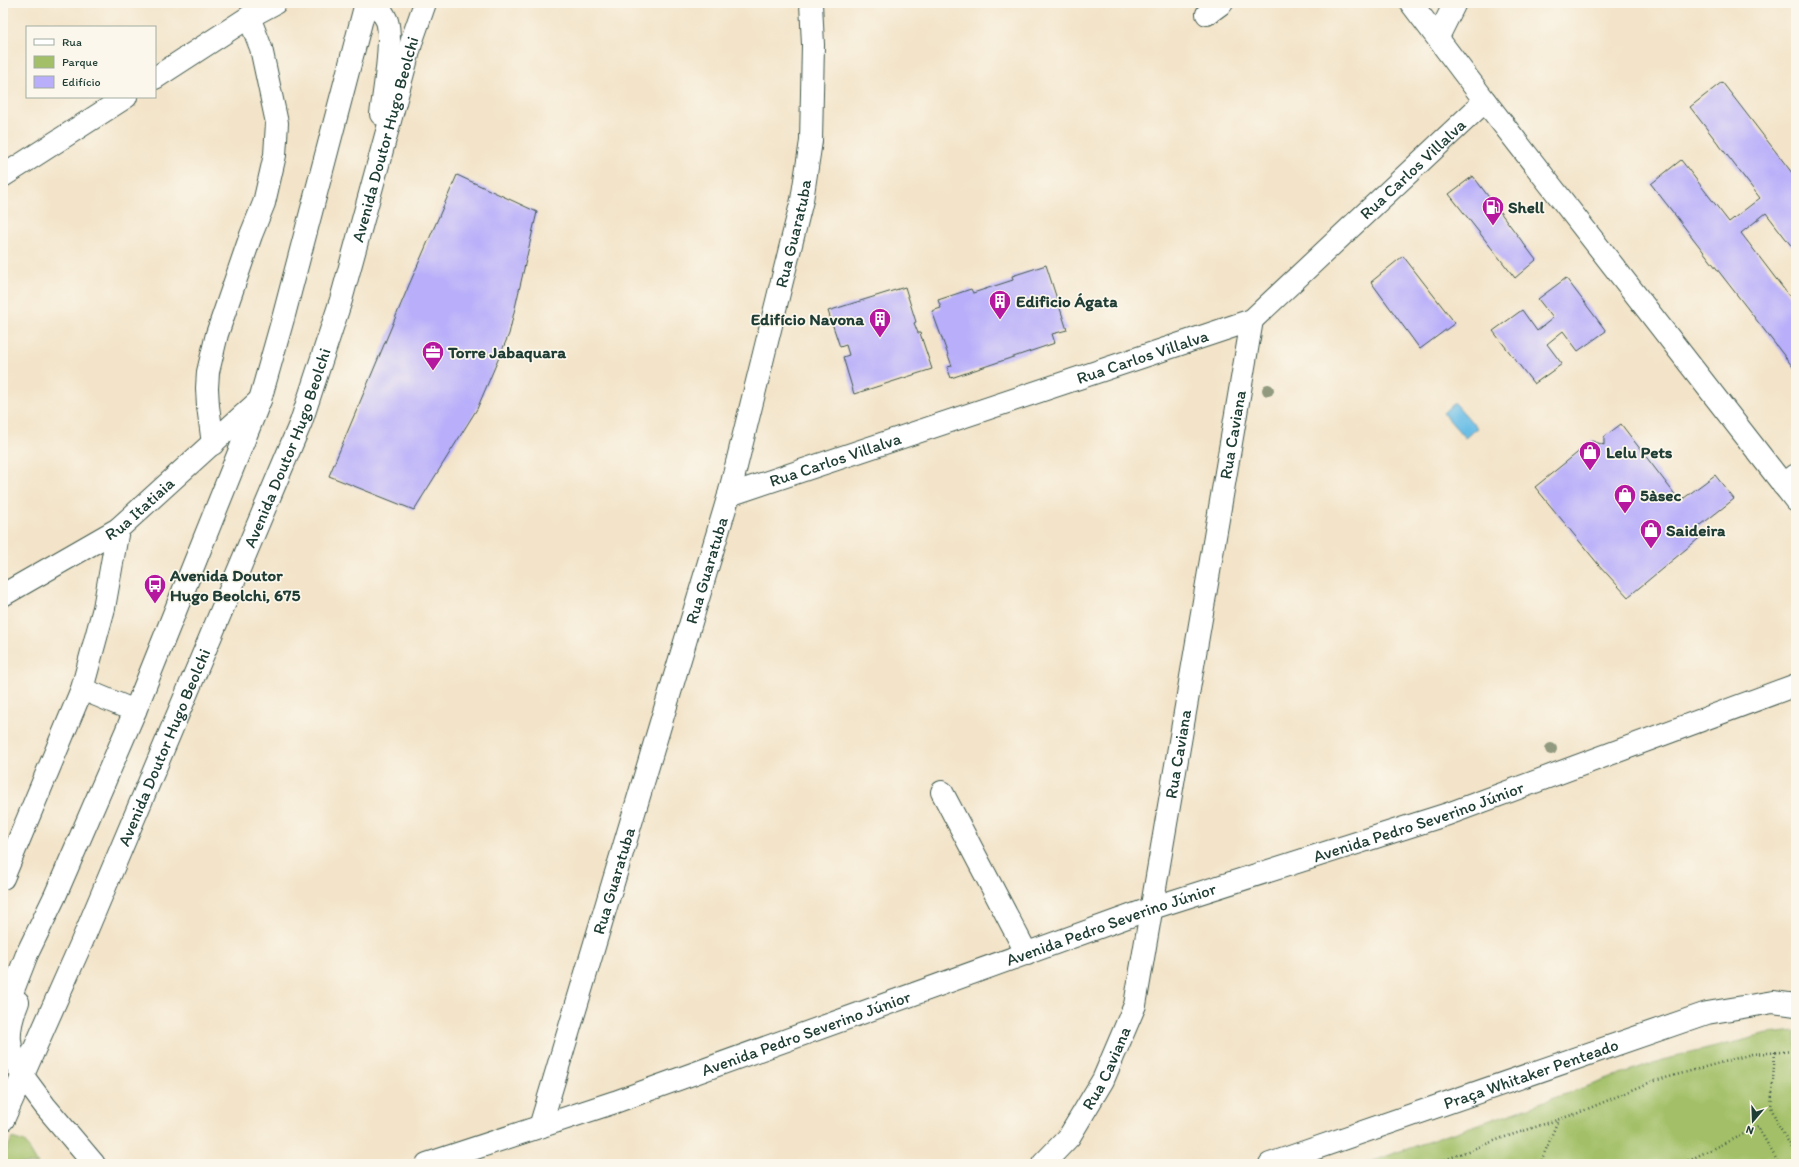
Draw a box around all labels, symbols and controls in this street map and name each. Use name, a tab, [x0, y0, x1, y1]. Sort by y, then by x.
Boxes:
legend	[26, 26, 156, 98]
street label: Avenida Doutor Hugo Beolchi	[347, 33, 423, 244]
text: Rua	[62, 35, 82, 49]
text: Parque	[62, 55, 98, 69]
text: Edifício	[62, 75, 101, 89]
street label: Rua Carlos Villalva	[1356, 114, 1470, 223]
street label: Rua Guaratuba	[771, 178, 815, 290]
fuel station icon: Shell	[1480, 194, 1506, 227]
place label: Shell	[1508, 197, 1545, 217]
building icon: Edificio Ágata	[987, 288, 1013, 321]
place label: Edificio Ágata	[1016, 291, 1118, 312]
building icon: Edifício Navona	[867, 306, 893, 339]
place label: Edifício Navona	[751, 309, 864, 329]
street label: Rua Carlos Villalva	[1074, 325, 1211, 388]
office icon: Torre Jabaquara	[420, 339, 446, 372]
place label: Torre Jabaquara	[447, 342, 566, 363]
street label: Avenida Doutor Hugo Beolchi	[239, 345, 335, 551]
street label: Rua Caviana	[1215, 388, 1250, 481]
street label: Rua Carlos Villalva	[767, 428, 904, 491]
shop icon: Lelu Pets	[1577, 439, 1603, 472]
place label: Lelu Pets	[1606, 442, 1673, 462]
street label: Rua Itatiaia	[101, 473, 178, 544]
shop icon: 5àsec	[1612, 482, 1638, 515]
place label: 5àsec	[1640, 485, 1681, 505]
street label: Rua Guaratuba	[681, 514, 732, 626]
shop icon: Saideira	[1638, 517, 1664, 550]
place label: Saideira	[1666, 520, 1726, 540]
place label: Avenida Doutor Hugo Beolchi, 675	[169, 565, 301, 606]
bus stop icon: Avenida Doutor Hugo Beolchi, 675	[142, 572, 168, 605]
street label: Avenida Doutor Hugo Beolchi	[113, 645, 214, 849]
street label: Rua Caviana	[1160, 708, 1195, 800]
street label: Avenida Pedro Severino Júnior	[1311, 777, 1527, 866]
street label: Rua Guaratuba	[588, 825, 639, 937]
street label: Avenida Pedro Severino Júnior	[1003, 878, 1219, 970]
street label: Avenida Pedro Severino Júnior	[699, 986, 913, 1080]
street label: Rua Caviana	[1078, 1023, 1135, 1113]
street label: Praça Whitaker Penteado	[1441, 1034, 1621, 1113]
north arrow	[1733, 1101, 1773, 1141]
text: N	[1744, 1123, 1756, 1137]

